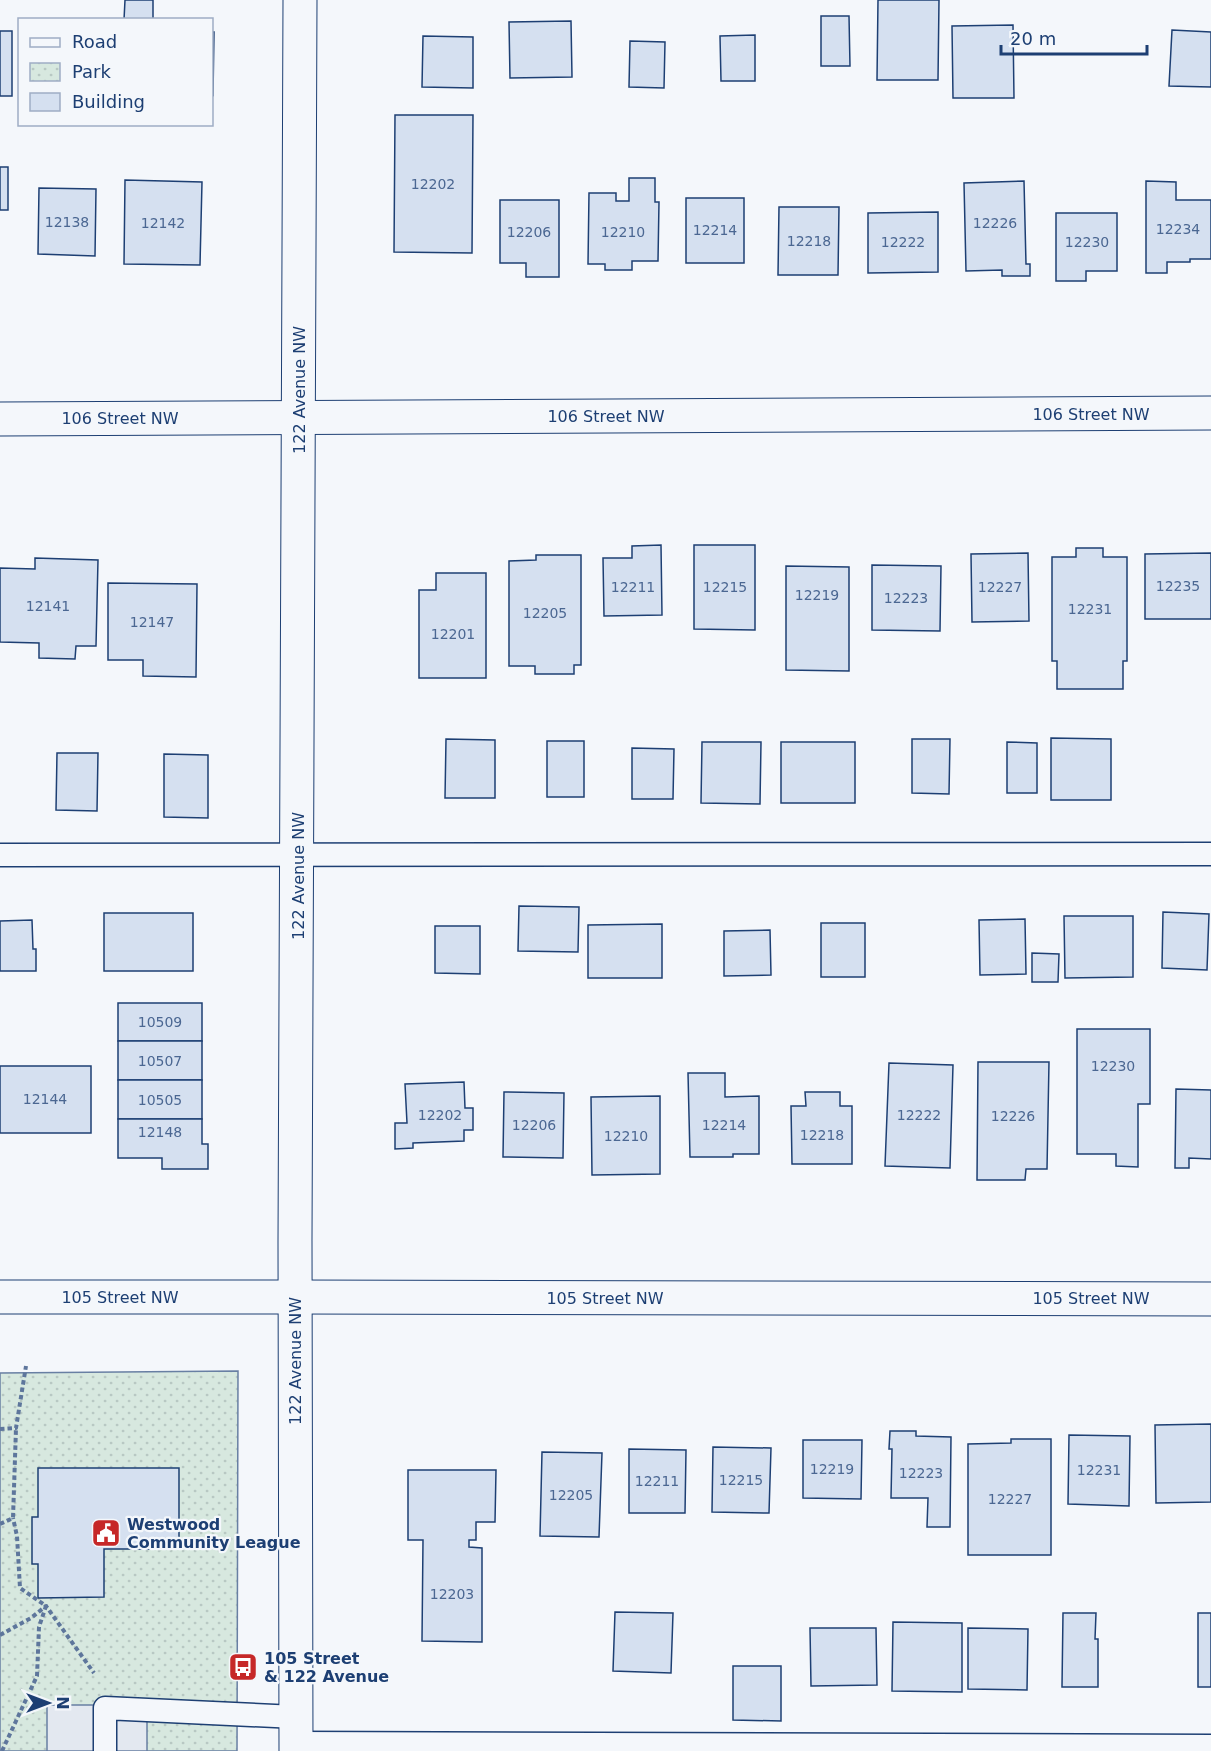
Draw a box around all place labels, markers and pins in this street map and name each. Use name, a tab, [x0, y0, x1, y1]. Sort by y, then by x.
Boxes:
place label: Westwood Community League	[127, 1515, 301, 1552]
public building icon: Westwood Community League	[90, 1517, 122, 1549]
place label: 105 Street & 122 Avenue	[264, 1649, 389, 1686]
bus stop icon: 105 Street & 122 Avenue	[227, 1651, 259, 1683]

